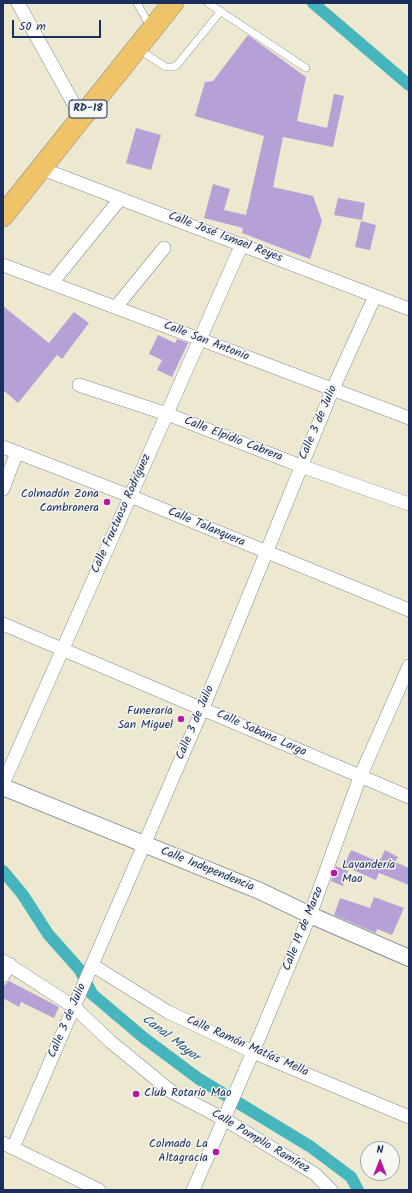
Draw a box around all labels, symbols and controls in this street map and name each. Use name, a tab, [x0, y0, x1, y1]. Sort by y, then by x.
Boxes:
scale bar	[14, 12, 103, 38]
text: 50 m	[19, 17, 46, 36]
road number: RD-18	[69, 100, 107, 118]
street label: Calle José Ismael Reyes	[166, 210, 284, 266]
street label: Calle San Antonio	[161, 319, 251, 365]
street label: Calle 3 de Julio	[297, 384, 341, 462]
street label: Calle Elpidio Cabrera	[182, 415, 284, 465]
street label: Calle Fructuoso Rodríguez	[89, 452, 155, 576]
place label: Colmadón Zona Cambronera	[21, 488, 99, 516]
marker: Colmadón Zona Cambronera	[102, 497, 112, 507]
street label: Calle Talanquera	[165, 505, 247, 551]
street label: Calle 3 de Julio	[174, 684, 218, 762]
place label: Funeraria San Miguel	[118, 705, 173, 733]
street label: Calle Sabana Larga	[214, 708, 308, 760]
marker: Funeraria San Miguel	[176, 714, 186, 724]
street label: Calle Independencia	[158, 845, 256, 895]
place label: Lavandería Mao	[342, 859, 395, 887]
marker: Lavandería Mao	[329, 868, 339, 878]
street label: Calle 19 de Marzo	[281, 885, 327, 973]
street label: Calle 3 de Julio	[46, 982, 90, 1060]
water label: Canal Mayor	[138, 1012, 202, 1066]
street label: Calle Ramón Matías Mella	[184, 1014, 310, 1080]
place label: Club Rotario Mao	[144, 1087, 231, 1101]
marker: Club Rotario Mao	[131, 1089, 141, 1099]
street label: Calle Pomplio Ramírez	[208, 1107, 312, 1177]
place label: Colmado La Altagracia	[149, 1138, 208, 1166]
north arrow	[360, 1141, 400, 1181]
text: N	[377, 1141, 383, 1159]
marker: Colmado La Altagracia	[211, 1147, 221, 1157]

